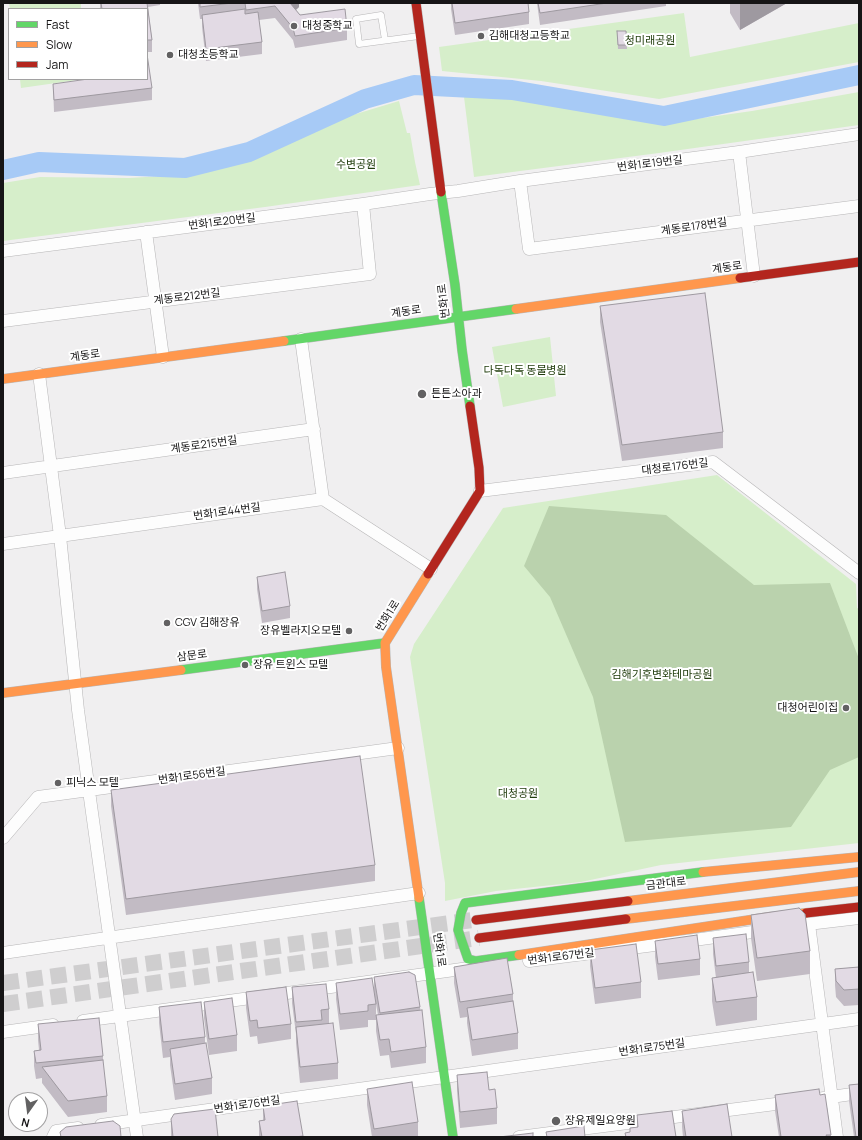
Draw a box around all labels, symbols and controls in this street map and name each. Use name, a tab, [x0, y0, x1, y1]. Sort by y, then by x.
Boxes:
legend	[8, 8, 148, 80]
text: Fast	[46, 16, 70, 33]
place label: 대청중학교	[302, 19, 353, 33]
marker: 대청중학교	[289, 21, 299, 31]
place label: 김해대청고등학교	[489, 29, 570, 43]
marker: 김해대청고등학교	[476, 31, 486, 41]
park label: 청미래공원	[625, 34, 675, 48]
text: Slow	[46, 36, 72, 53]
place label: 대청초등학교	[178, 48, 239, 62]
marker: 대청초등학교	[165, 50, 175, 60]
text: Jam	[46, 56, 68, 73]
street label: 번화1로19번길	[616, 153, 684, 175]
park label: 수변공원	[336, 158, 376, 172]
street label: 번화1로20번길	[188, 211, 256, 233]
street label: 계동로178번길	[660, 216, 728, 238]
street label: 계동로	[711, 259, 743, 277]
street label: 번화1로	[435, 283, 453, 319]
street label: 계동로212번길	[153, 286, 221, 308]
street label: 계동로	[390, 303, 422, 321]
street label: 계동로	[69, 347, 101, 365]
park label: 다독다독 동물병원	[483, 364, 567, 378]
place label: 튼튼소아과	[431, 387, 482, 401]
marker: 튼튼소아과	[416, 388, 428, 400]
street label: 계동로215번길	[170, 434, 238, 456]
street label: 대청로176번길	[641, 456, 709, 478]
street label: 번화1로44번길	[192, 501, 262, 523]
street label: 번화1로	[373, 598, 403, 634]
place label: CGV 김해장유	[175, 616, 240, 630]
marker: CGV 김해장유	[162, 618, 172, 628]
place label: 장유벨라지오모텔	[260, 624, 341, 638]
marker: 장유벨라지오모텔	[344, 626, 354, 636]
street label: 삼문로	[176, 648, 208, 664]
place label: 장유 트윈스 모텔	[253, 658, 328, 672]
marker: 장유 트윈스 모텔	[240, 660, 250, 670]
park label: 김해기후변화테마공원	[611, 668, 713, 682]
place label: 대청어린이집	[777, 701, 838, 715]
marker: 대청어린이집	[841, 703, 851, 713]
street label: 번화1로56번길	[157, 765, 227, 787]
place label: 피닉스 모텔	[66, 776, 119, 790]
marker: 피닉스 모텔	[53, 778, 63, 788]
park label: 대청공원	[498, 787, 538, 801]
street label: 금관대로	[645, 875, 687, 893]
street label: 번화1로	[430, 932, 448, 968]
street label: 번화1로67번길	[527, 946, 595, 968]
street label: 번화1로75번길	[618, 1037, 686, 1059]
north arrow	[8, 1092, 48, 1132]
street label: 번화1로76번길	[213, 1094, 281, 1116]
place label: 장유제일요양원	[565, 1114, 636, 1128]
text: N	[20, 1115, 31, 1131]
marker: 장유제일요양원	[550, 1115, 562, 1127]

